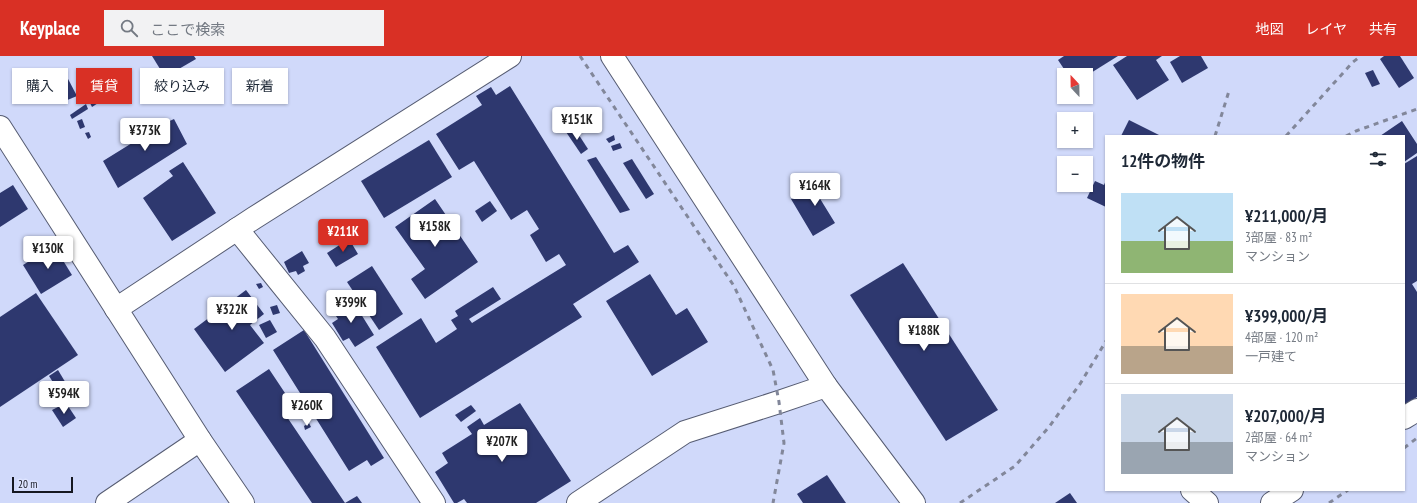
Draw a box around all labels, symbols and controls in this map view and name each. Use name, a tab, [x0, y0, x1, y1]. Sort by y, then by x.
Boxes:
search box	[104, 10, 384, 46]
text: Keyplace	[20, 16, 80, 40]
icon: search	[118, 17, 140, 39]
text: ここで検索	[150, 20, 225, 39]
text: 地図	[1255, 20, 1283, 38]
text: レイヤ	[1305, 20, 1347, 38]
text: 共有	[1369, 20, 1397, 38]
chip: 購入	[12, 68, 68, 104]
chip: 賃貸	[76, 68, 132, 104]
chip: 絞り込み	[140, 68, 224, 104]
chip: 新着	[232, 68, 288, 104]
north arrow	[1057, 68, 1093, 104]
map controls	[1057, 68, 1093, 192]
pin: ¥151K	[549, 107, 605, 141]
text: ¥151K	[561, 111, 593, 128]
button: +	[1057, 112, 1093, 148]
pin: ¥373K	[117, 118, 173, 152]
text: ¥373K	[129, 122, 161, 139]
icon: filters	[1367, 148, 1389, 170]
text: 12件の物件	[1121, 150, 1205, 172]
button: −	[1057, 156, 1093, 192]
pin: ¥164K	[787, 173, 843, 207]
text: ¥164K	[799, 177, 831, 194]
text: ¥211,000/月	[1245, 205, 1329, 227]
icon: home	[1153, 209, 1201, 257]
pin: ¥158K	[407, 214, 463, 248]
text: ¥158K	[419, 218, 451, 235]
pin: ¥211K	[315, 219, 371, 253]
text: ¥211K	[327, 223, 359, 240]
text: 3部屋 · 83 m²	[1245, 229, 1312, 246]
pin: ¥130K	[20, 236, 76, 270]
text: ¥130K	[32, 240, 64, 257]
text: マンション	[1245, 248, 1310, 265]
pin: ¥399K	[323, 290, 379, 324]
text: ¥399K	[335, 294, 367, 311]
pin: ¥322K	[204, 297, 260, 331]
text: ¥322K	[216, 301, 248, 318]
text: ¥399,000/月	[1245, 305, 1329, 327]
icon: home	[1153, 310, 1201, 358]
pin: ¥188K	[896, 318, 952, 352]
text: ¥188K	[908, 322, 940, 339]
text: 4部屋 · 120 m²	[1245, 329, 1318, 346]
text: 一戸建て	[1245, 348, 1297, 365]
pin: ¥594K	[36, 381, 92, 415]
text: ¥594K	[48, 385, 80, 402]
pin: ¥260K	[279, 393, 335, 427]
text: ¥260K	[291, 397, 323, 414]
text: ¥207,000/月	[1245, 405, 1327, 427]
icon: home	[1153, 410, 1201, 458]
pin: ¥207K	[474, 429, 530, 463]
text: 2部屋 · 64 m²	[1245, 429, 1312, 446]
text: ¥207K	[486, 433, 518, 450]
text: マンション	[1245, 448, 1310, 465]
scale bar	[12, 475, 73, 494]
text: 20 m	[18, 477, 37, 491]

